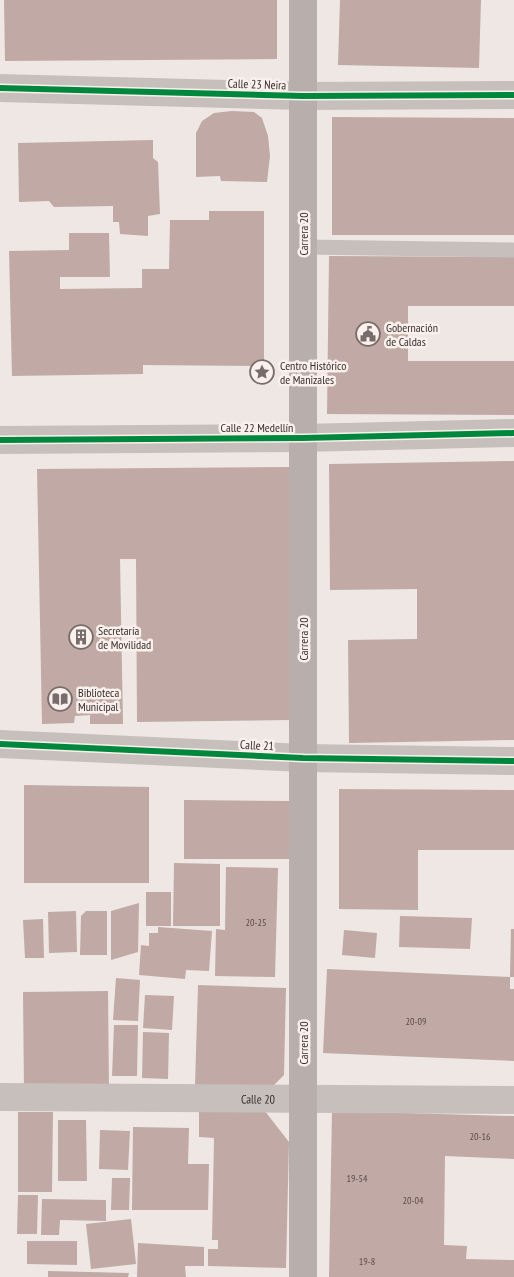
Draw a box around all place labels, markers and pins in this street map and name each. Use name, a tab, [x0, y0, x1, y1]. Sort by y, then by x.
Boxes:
place label: Gobernación de Caldas	[386, 320, 438, 349]
public building icon: Gobernación de Caldas	[355, 321, 381, 347]
place label: Centro Histórico de Manizales	[280, 358, 346, 387]
place icon: Centro Histórico de Manizales	[249, 359, 275, 385]
place label: Secretaría de Movilidad	[98, 623, 151, 652]
building icon: Secretaría de Movilidad	[68, 624, 94, 650]
place label: Biblioteca Municipal	[78, 685, 119, 714]
library icon: Biblioteca Municipal	[47, 686, 73, 712]

